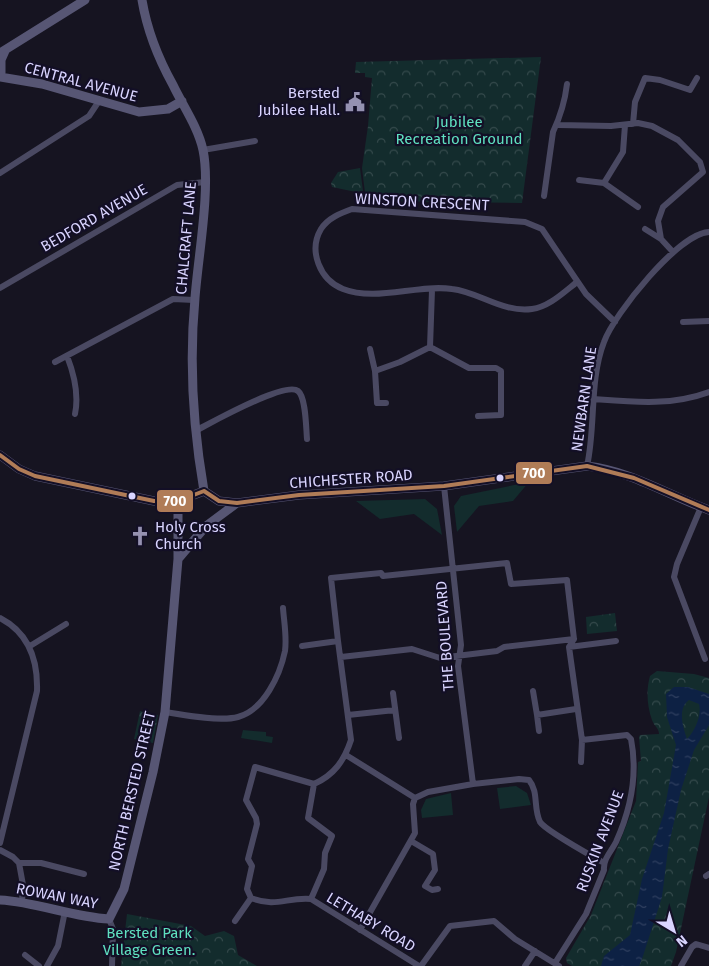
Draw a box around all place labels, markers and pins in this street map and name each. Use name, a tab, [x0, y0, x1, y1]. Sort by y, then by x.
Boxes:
place label: Bersted Jubilee Hall.	[258, 84, 340, 119]
public building icon: Bersted Jubilee Hall.	[344, 91, 366, 113]
unlabelled marker	[495, 473, 505, 483]
unlabelled marker	[127, 491, 137, 501]
place label: Holy Cross Church	[155, 518, 226, 553]
church icon: Holy Cross Church	[129, 525, 151, 547]

